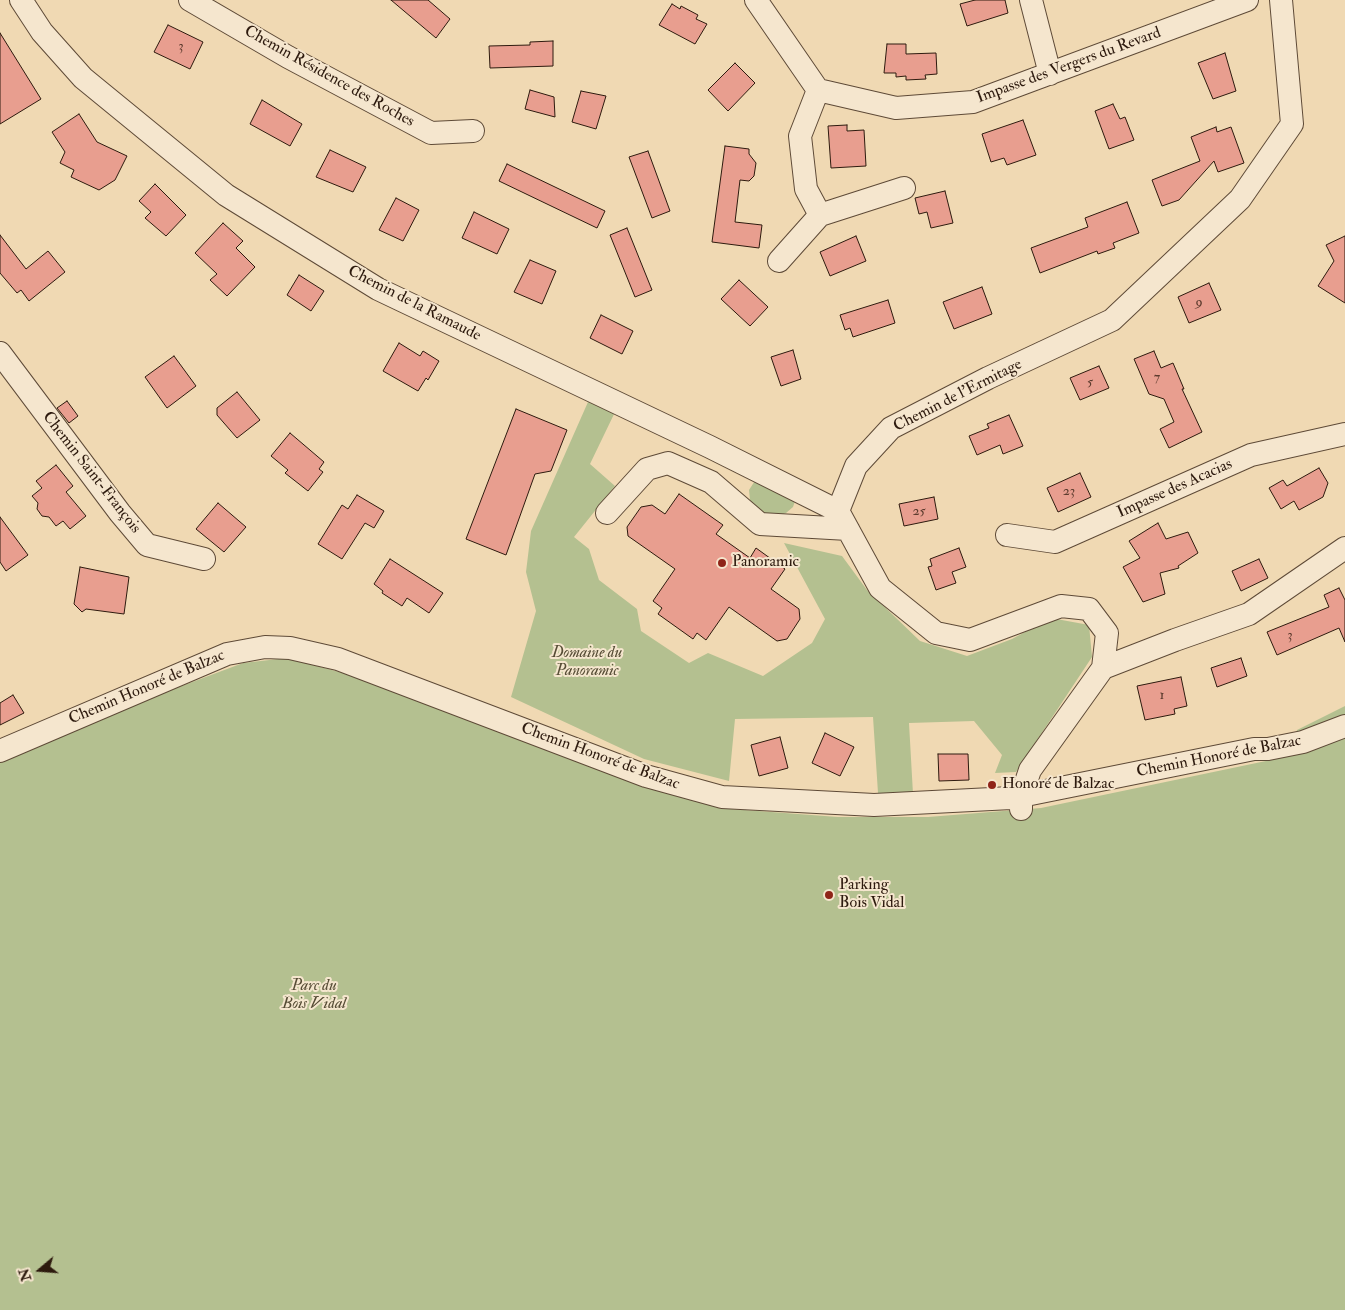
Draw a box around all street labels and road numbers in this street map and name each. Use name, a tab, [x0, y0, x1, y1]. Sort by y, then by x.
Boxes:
street label: Chemin Résidence des Roches	[241, 22, 417, 132]
street label: Impasse des Vergers du Revard	[974, 24, 1164, 108]
street label: Chemin de la Ramaude	[344, 262, 484, 346]
street label: Chemin de l'Ermitage	[891, 355, 1025, 437]
street label: Chemin Saint-François	[38, 408, 144, 538]
street label: Impasse des Acacias	[1115, 455, 1235, 523]
street label: Chemin Honoré de Balzac	[66, 646, 228, 730]
street label: Chemin Honoré de Balzac	[518, 719, 682, 795]
street label: Chemin Honoré de Balzac	[1135, 732, 1303, 782]

